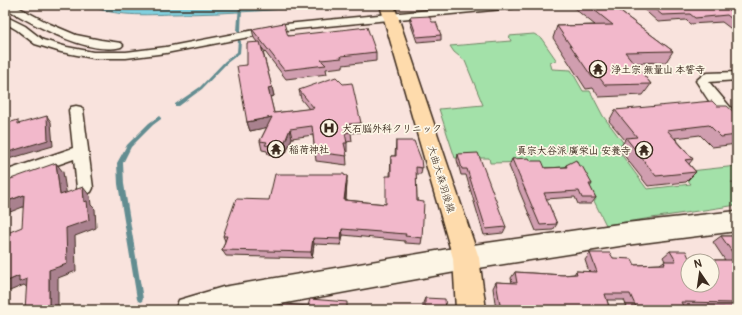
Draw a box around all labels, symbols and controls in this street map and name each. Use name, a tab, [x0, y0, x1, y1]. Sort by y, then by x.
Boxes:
temple icon: 浄土宗 無量山 本誓寺	[588, 59, 608, 79]
place label: 浄土宗 無量山 本誓寺	[611, 64, 705, 76]
hospital icon: 大石脳外科クリニック	[319, 118, 339, 138]
place label: 大石脳外科クリニック	[342, 123, 442, 135]
temple icon: 稲荷神社	[266, 139, 286, 159]
temple icon: 真宗大谷派 廣栄山 安養寺	[634, 140, 654, 160]
place label: 稲荷神社	[289, 144, 329, 156]
street label: 大曲大森羽後線	[425, 144, 457, 215]
place label: 真宗大谷派 廣栄山 安養寺	[517, 145, 631, 157]
north arrow	[680, 253, 720, 293]
text: N	[693, 256, 703, 271]

